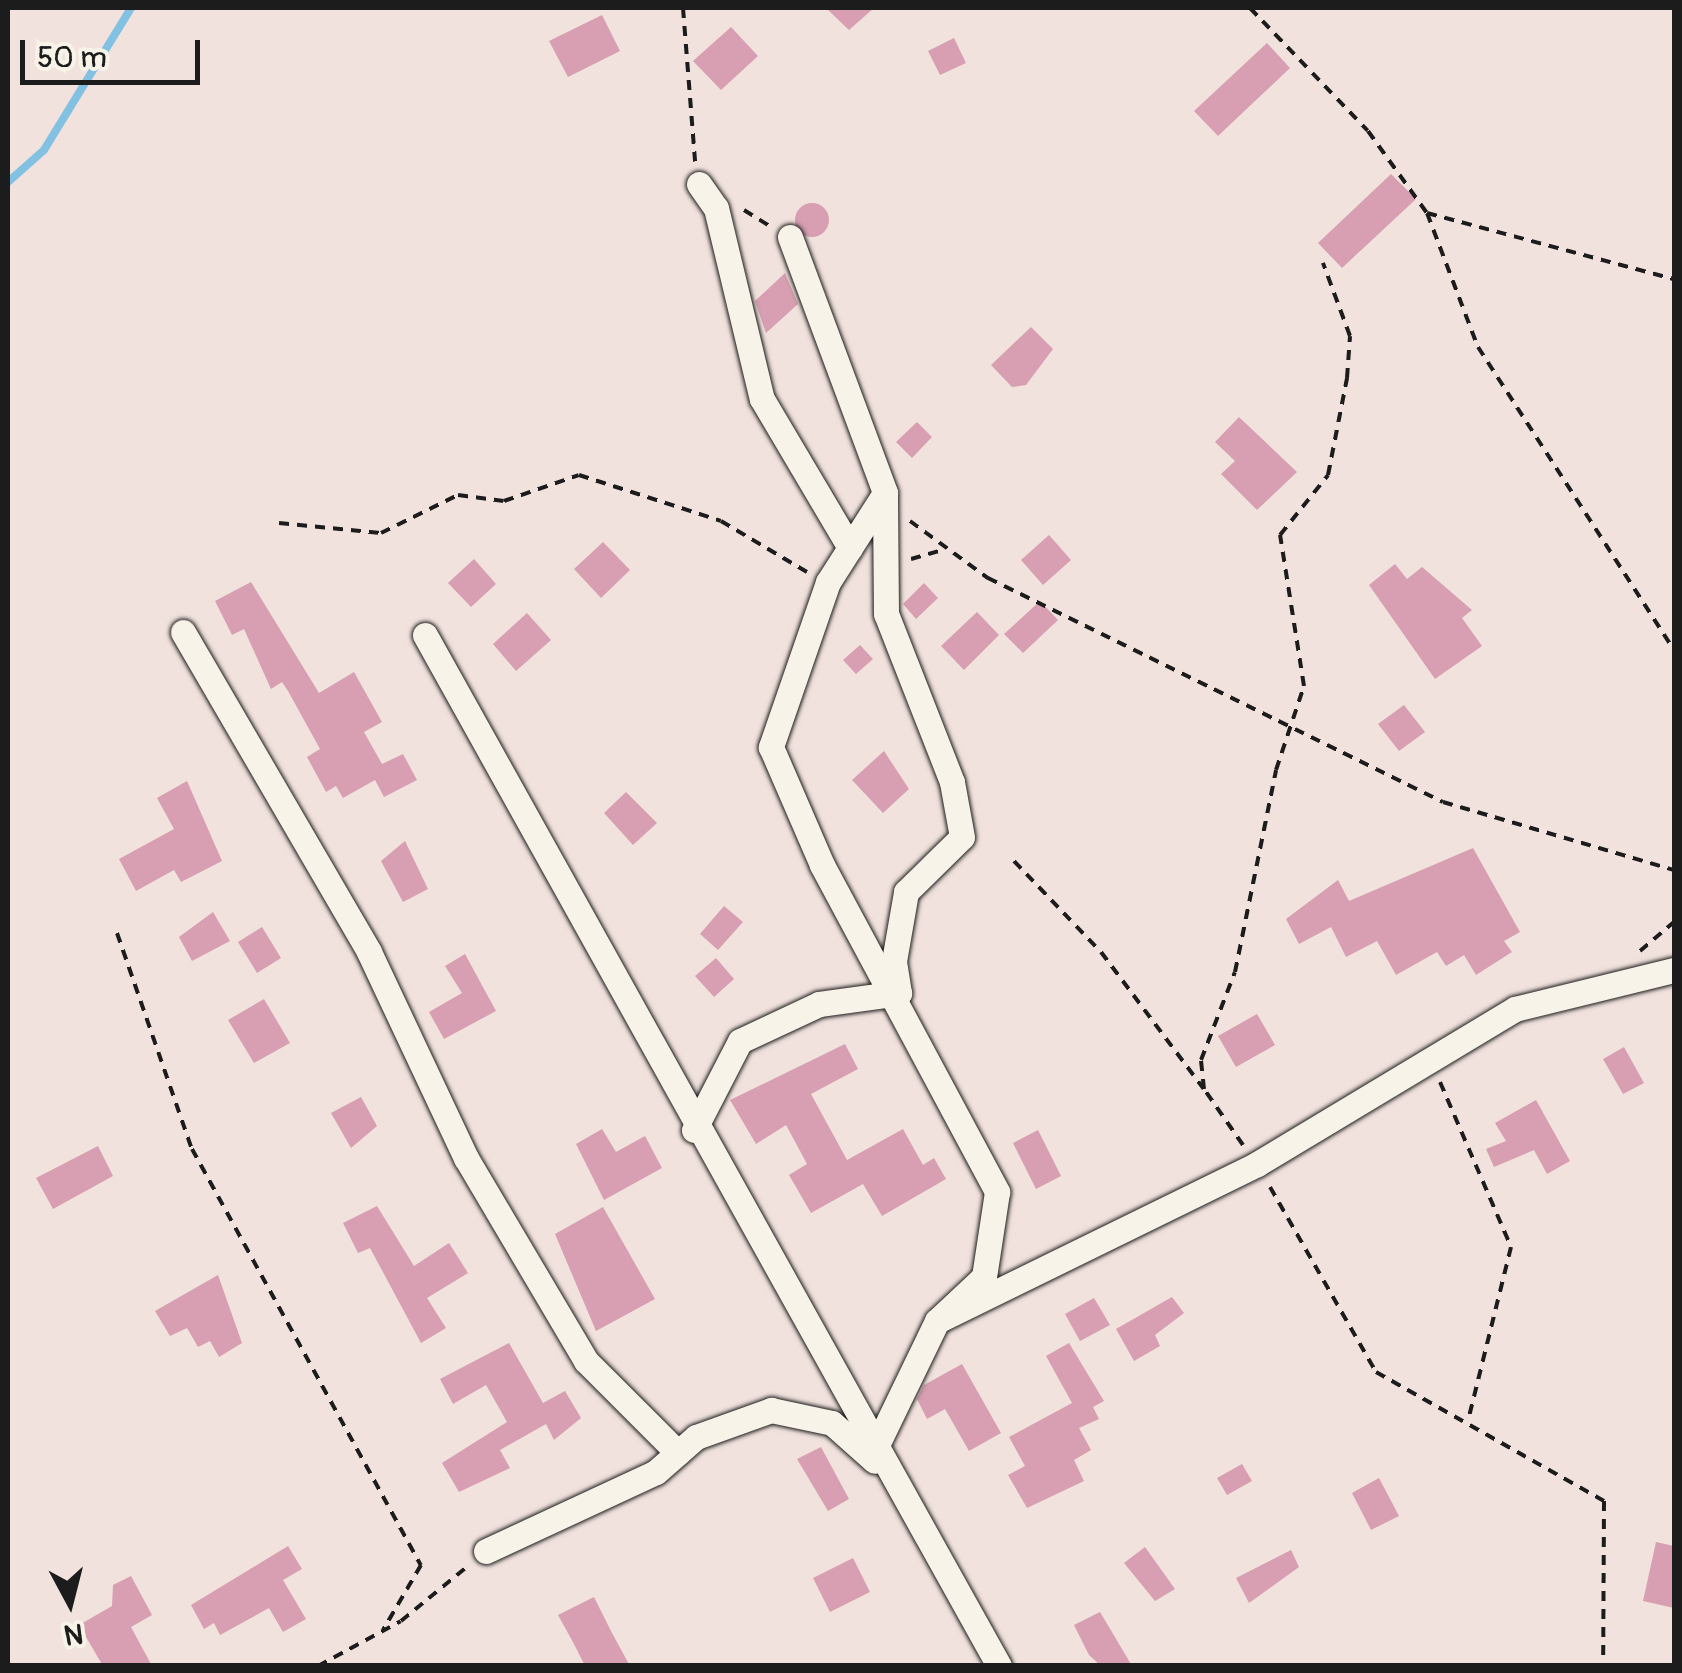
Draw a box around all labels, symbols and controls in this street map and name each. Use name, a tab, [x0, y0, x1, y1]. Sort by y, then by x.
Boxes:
scale bar	[25, 20, 205, 82]
text: 50 m	[37, 39, 107, 76]
north arrow	[20, 1553, 120, 1653]
text: N	[62, 1615, 85, 1652]

